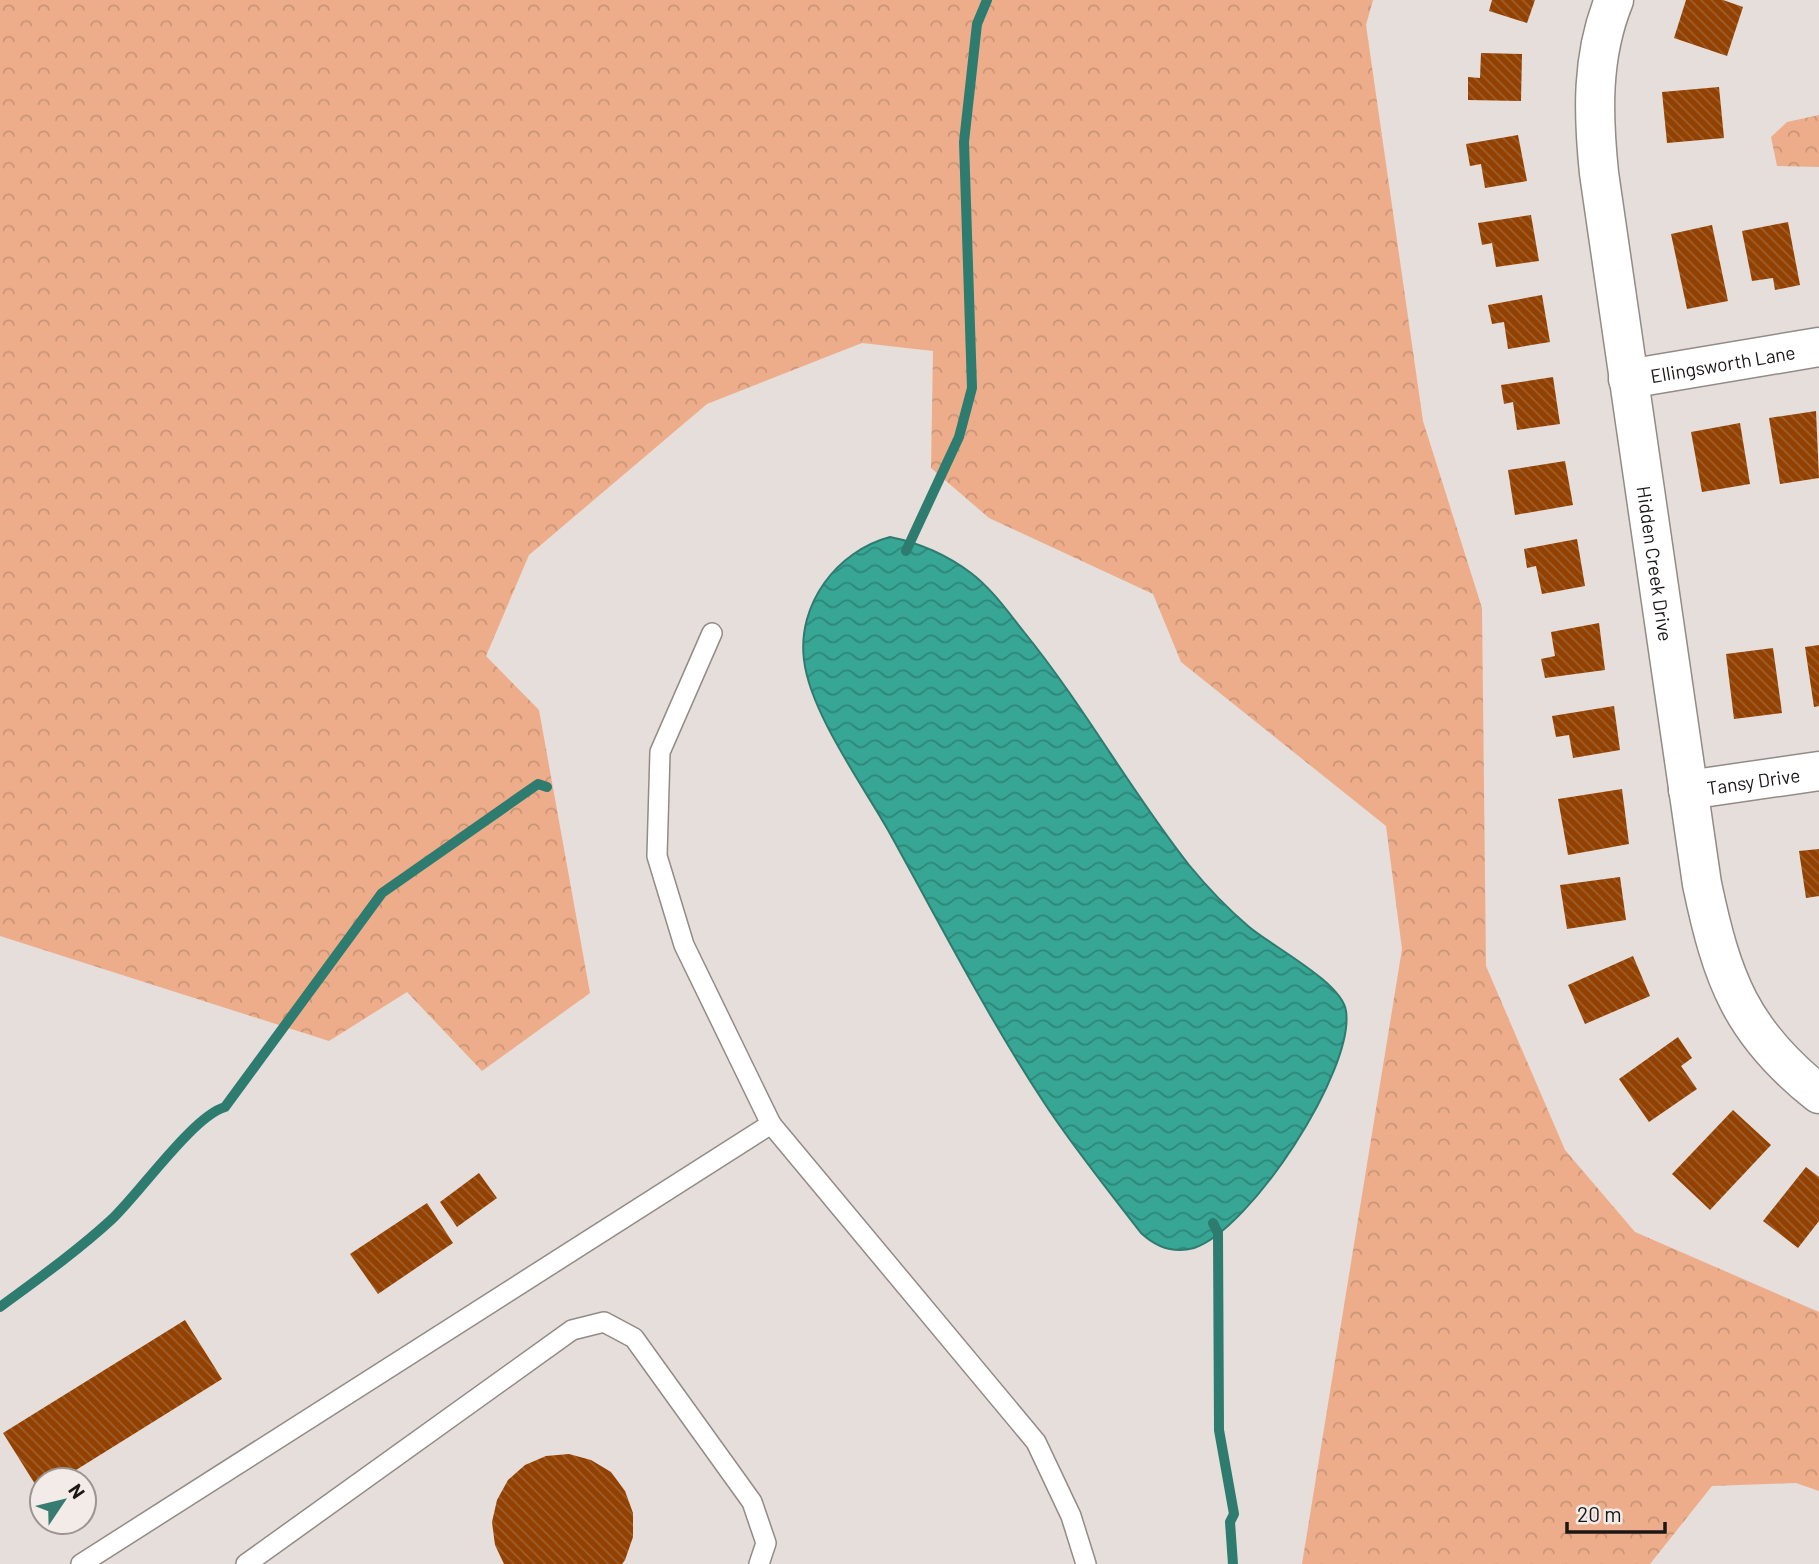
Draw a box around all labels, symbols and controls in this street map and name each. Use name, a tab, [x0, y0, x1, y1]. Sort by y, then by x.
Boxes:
street label: Ellingsworth Lane	[1648, 340, 1797, 387]
street label: Hidden Creek Drive	[1633, 484, 1678, 643]
street label: Tansy Drive	[1705, 762, 1801, 799]
north arrow	[28, 1466, 98, 1536]
text: N	[64, 1479, 90, 1503]
scale bar	[1567, 1490, 1665, 1534]
text: 20 m	[1577, 1501, 1622, 1526]

